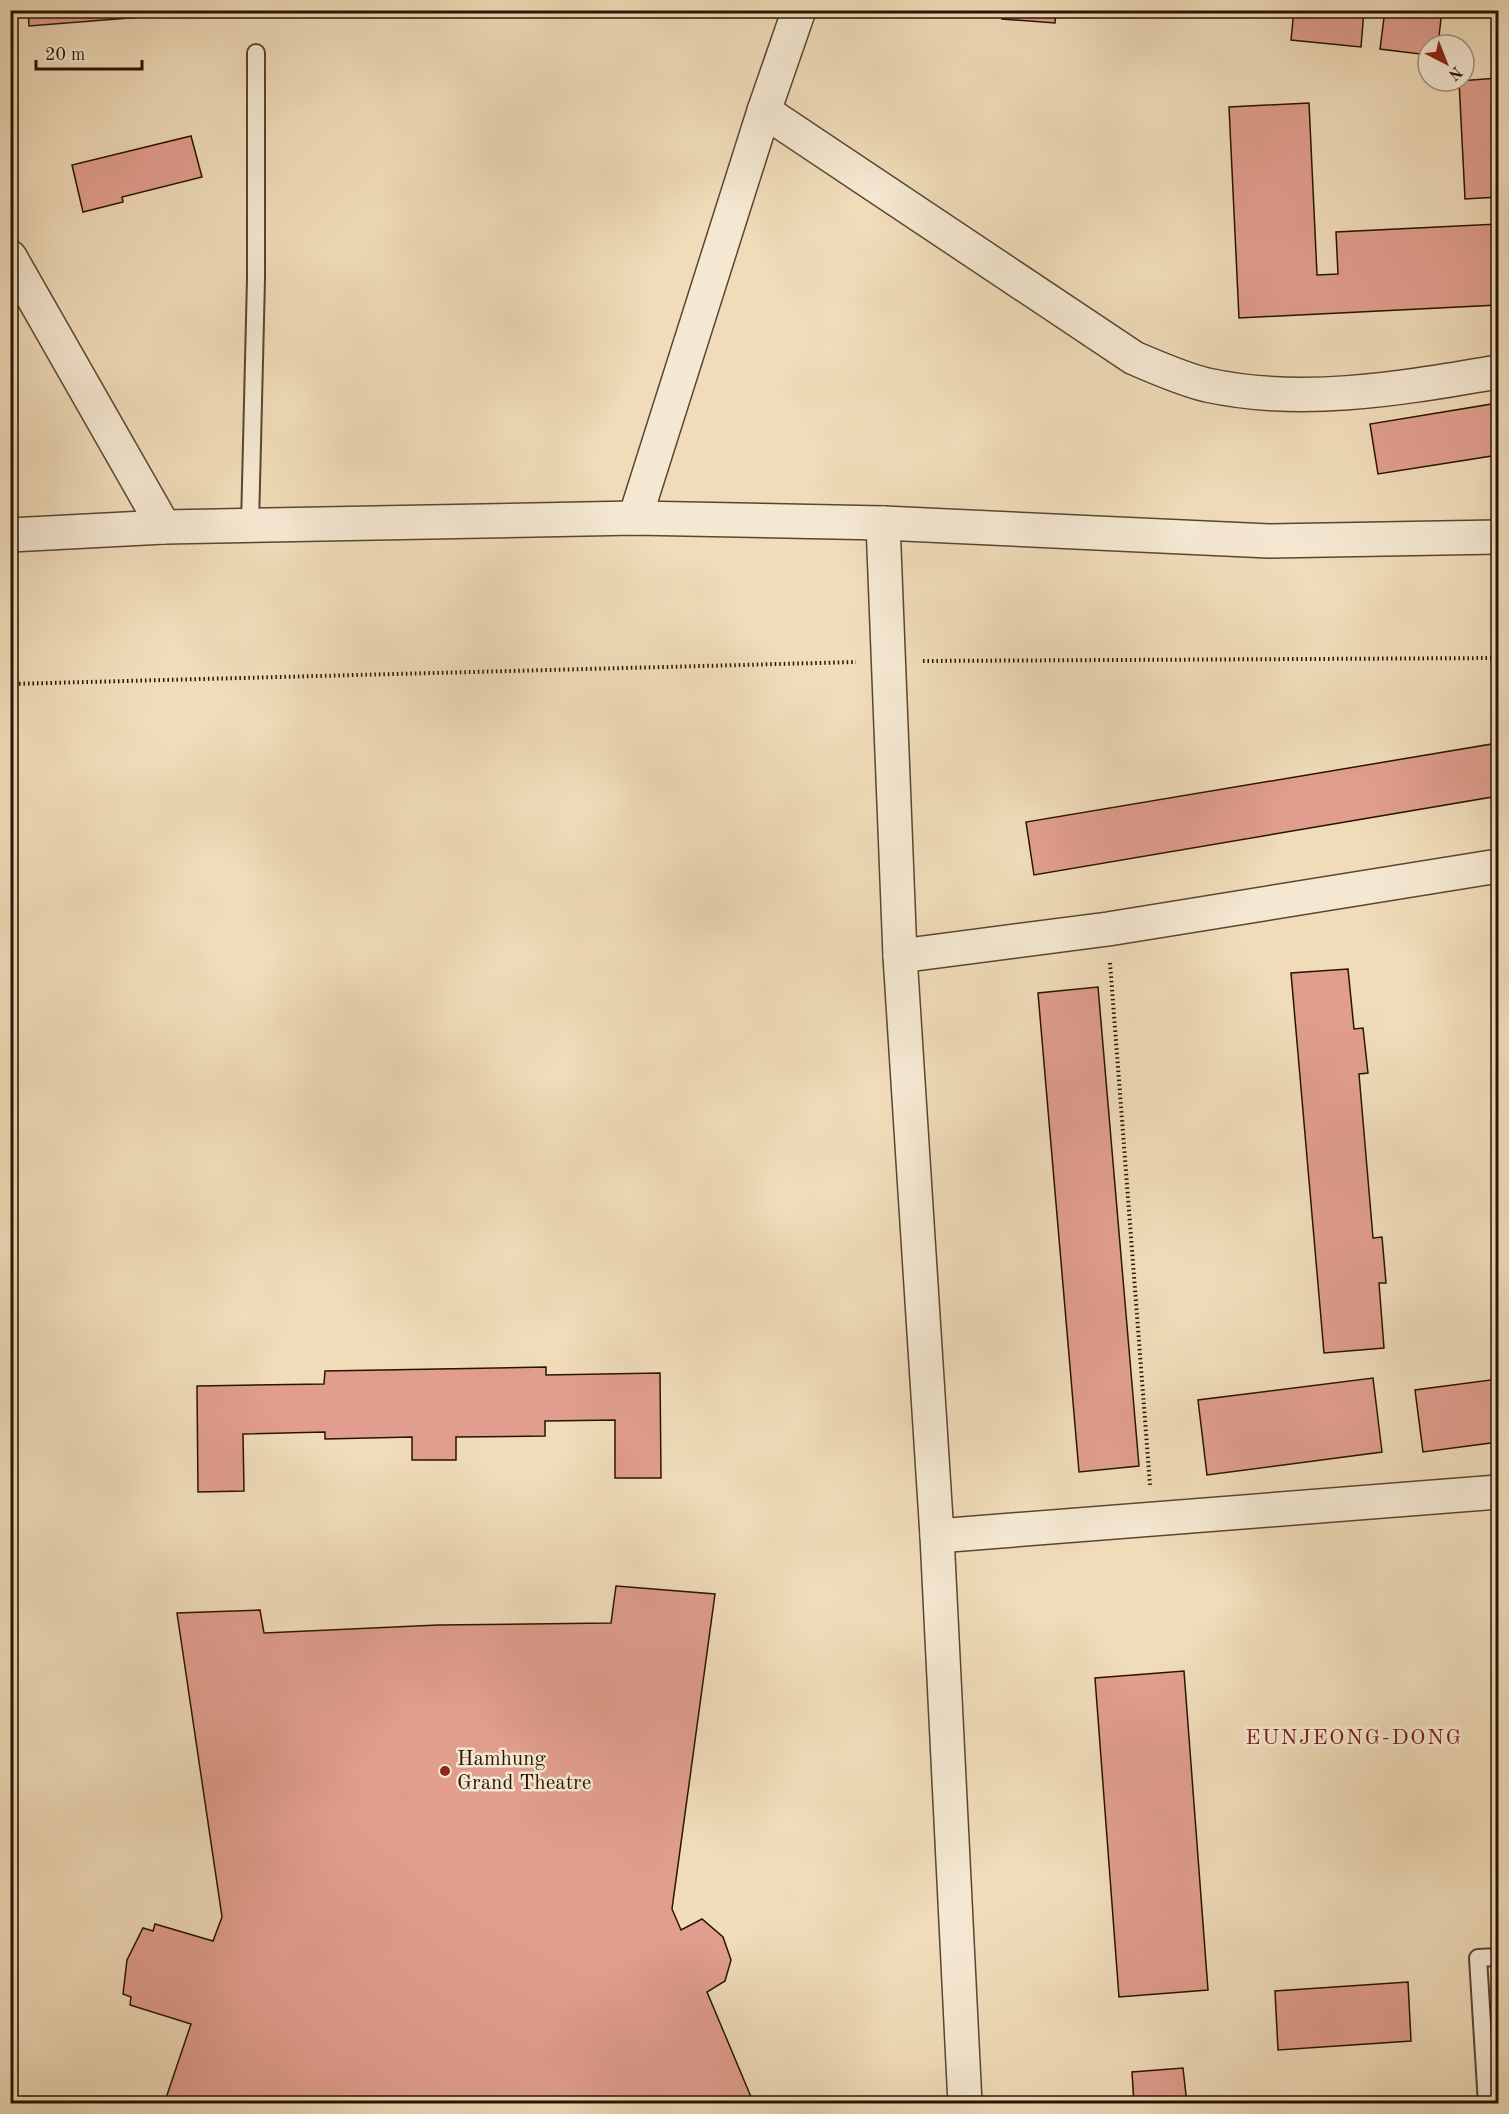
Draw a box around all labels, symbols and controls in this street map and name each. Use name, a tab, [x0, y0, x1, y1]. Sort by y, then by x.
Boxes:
scale bar	[36, 33, 142, 71]
north arrow	[1416, 33, 1476, 93]
text: 20 m	[45, 46, 85, 64]
text: N	[1444, 63, 1465, 83]
district label: EUNJEONG-DONG	[1245, 1727, 1463, 1749]
place label: Hamhung Grand Theatre	[457, 1749, 591, 1794]
marker: Hamhung Grand Theatre	[438, 1764, 452, 1778]

